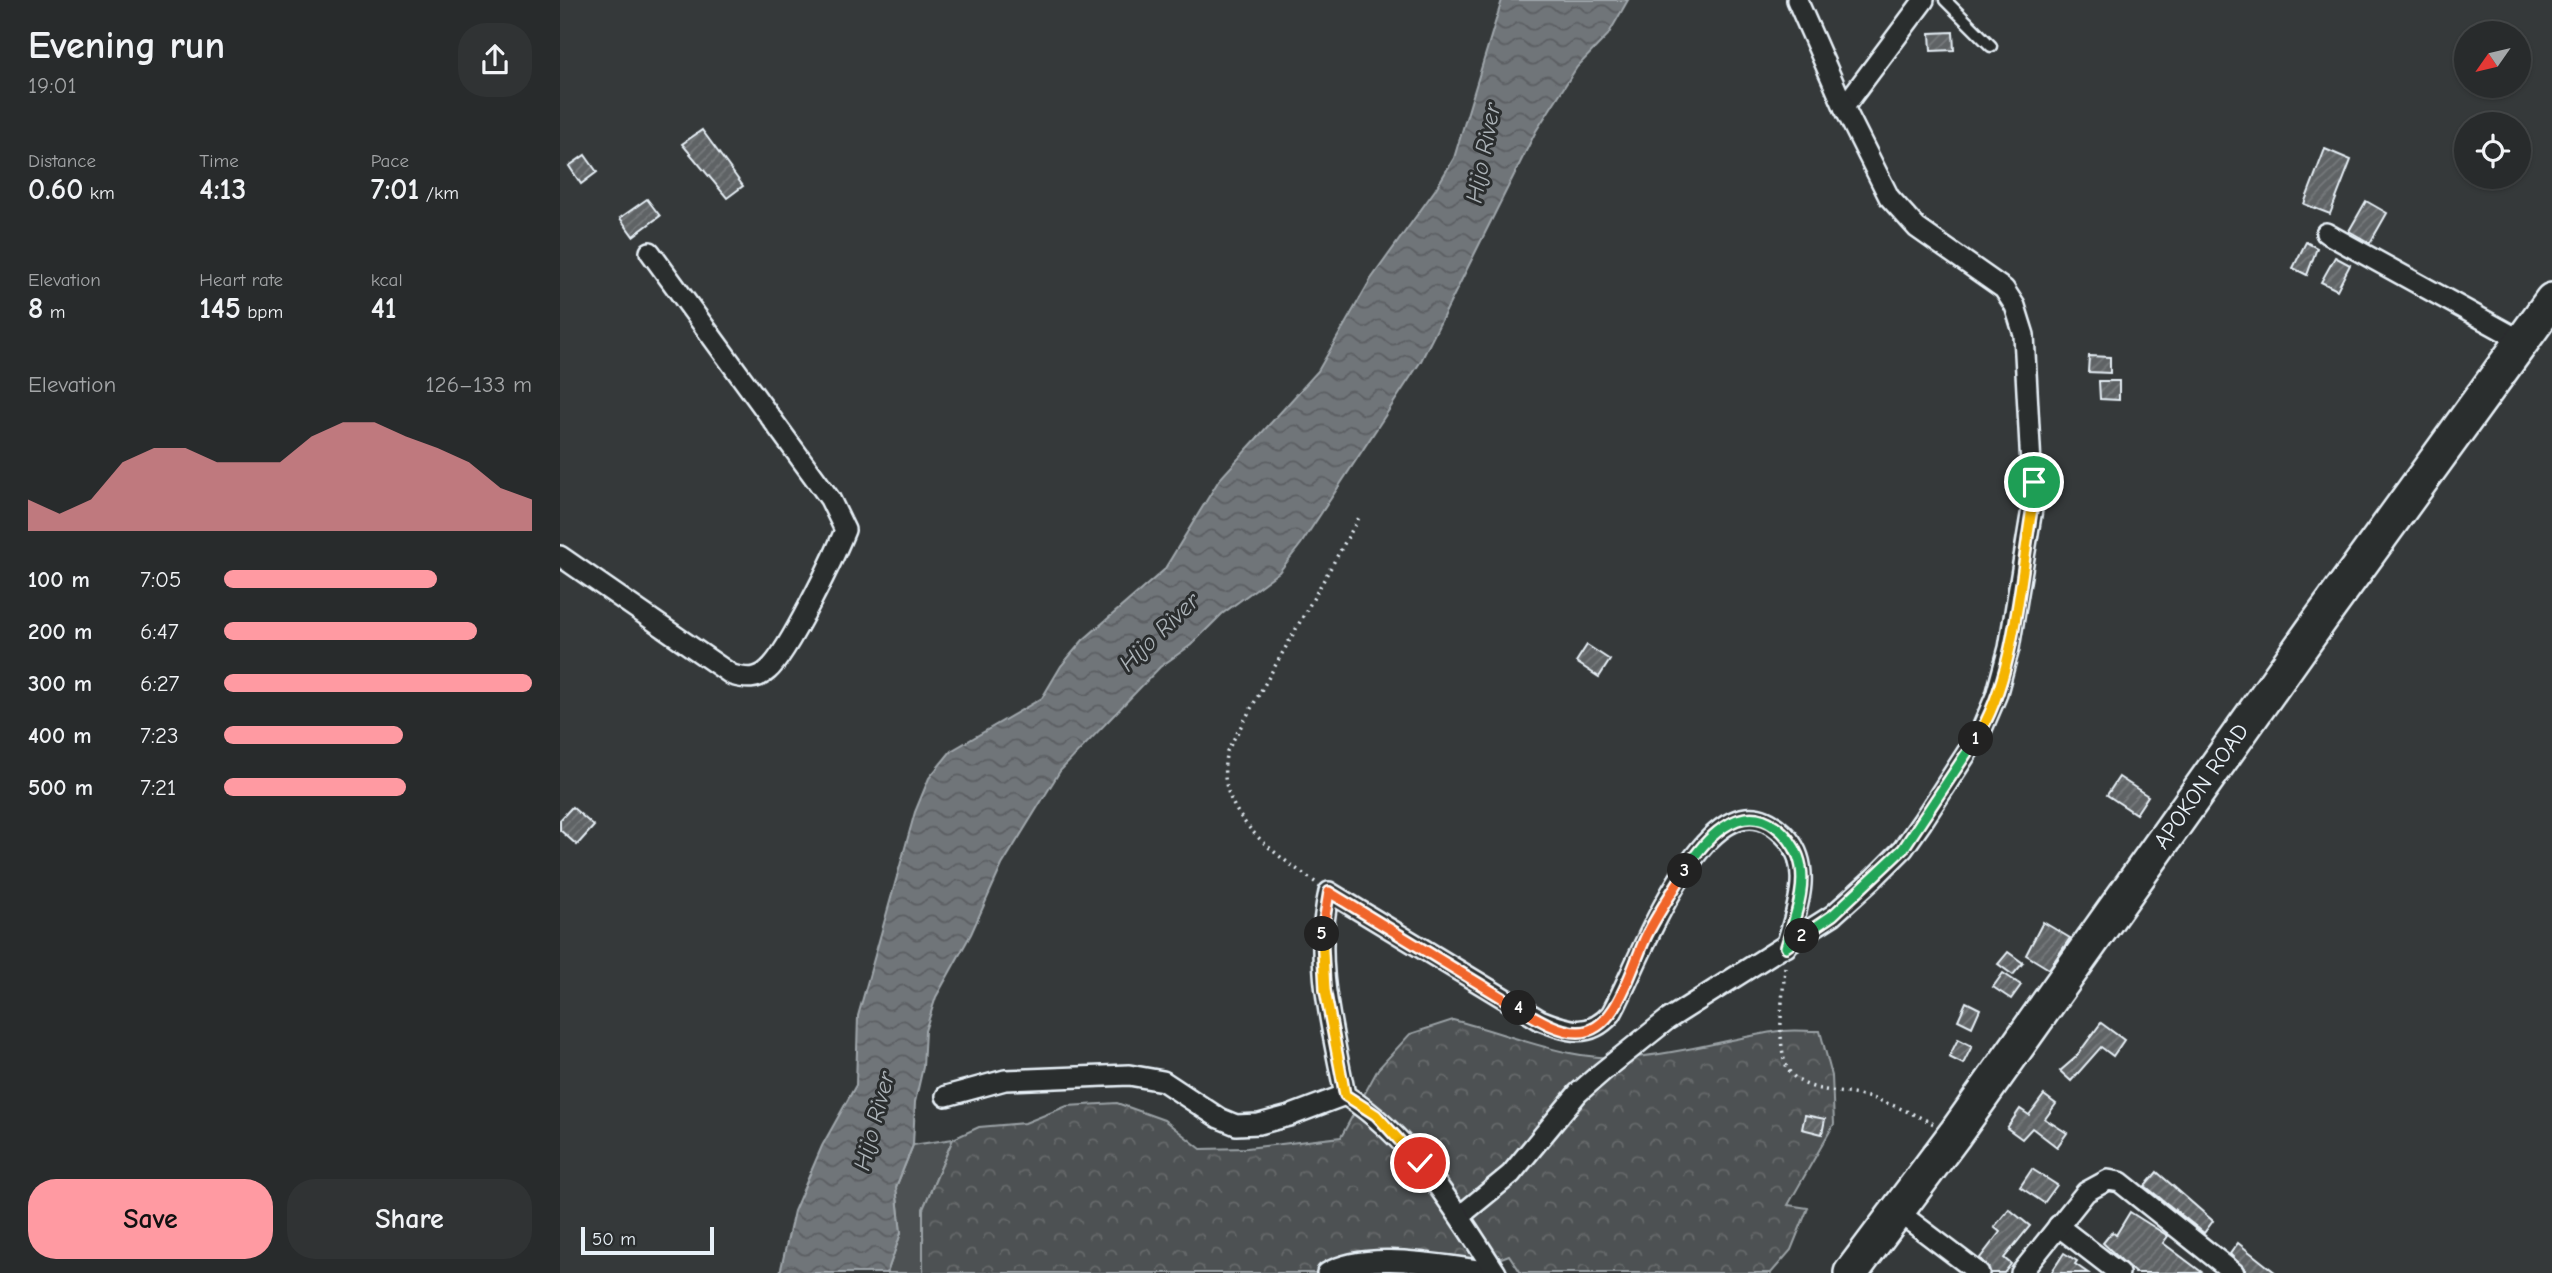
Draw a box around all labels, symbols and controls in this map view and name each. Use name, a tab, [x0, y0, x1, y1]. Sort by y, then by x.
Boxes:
north arrow	[2454, 21, 2530, 98]
map controls	[2454, 21, 2531, 189]
button: share	[458, 23, 532, 97]
text: Evening run	[28, 24, 225, 68]
text: 19:01	[28, 72, 77, 99]
water label: Hijo River	[1460, 99, 1507, 205]
button: locate	[2454, 112, 2531, 189]
text: Distance	[28, 150, 96, 172]
text: Time	[199, 150, 239, 172]
text: Pace	[371, 150, 409, 172]
text: 0.60	[28, 172, 83, 207]
text: 4:13	[199, 172, 246, 207]
text: 7:01	[371, 172, 419, 207]
text: km	[83, 182, 115, 204]
text: /km	[419, 182, 459, 204]
text: Elevation	[28, 269, 101, 291]
text: Heart rate	[199, 269, 283, 291]
text: kcal	[371, 269, 403, 291]
text: 8	[28, 291, 43, 326]
text: 145	[199, 291, 241, 326]
text: 41	[371, 291, 397, 326]
text: m	[43, 301, 65, 323]
text: bpm	[241, 301, 283, 323]
text: Elevation	[28, 371, 116, 398]
text: 126–133 m	[426, 371, 532, 398]
pin	[2004, 452, 2064, 512]
icon: arrive	[2015, 463, 2053, 501]
text: 100 m	[28, 566, 90, 593]
text: 7:05	[140, 566, 182, 593]
water label: Hijo River	[1113, 586, 1206, 677]
text: 200 m	[28, 618, 92, 645]
text: 6:47	[140, 618, 179, 645]
text: 300 m	[28, 670, 92, 697]
text: 6:27	[140, 670, 180, 697]
street label: APOKON ROAD	[2148, 718, 2254, 854]
text: 400 m	[28, 722, 92, 749]
text: 7:23	[140, 722, 179, 749]
pin: 1	[1958, 722, 1994, 756]
text: 1	[1972, 727, 1979, 749]
text: 500 m	[28, 774, 93, 801]
text: 7:21	[140, 774, 176, 801]
pin: 3	[1668, 854, 1702, 888]
text: 3	[1680, 859, 1689, 881]
pin: 5	[1304, 916, 1340, 951]
pin: 2	[1784, 918, 1820, 954]
text: 5	[1316, 922, 1327, 944]
text: 2	[1797, 924, 1806, 946]
pin: 4	[1502, 990, 1536, 1026]
text: 4	[1514, 996, 1523, 1018]
water label: Hijo River	[847, 1067, 901, 1173]
pin	[1390, 1133, 1450, 1193]
icon: check	[1401, 1144, 1439, 1182]
button: Save	[28, 1179, 273, 1259]
button: Share	[287, 1179, 532, 1259]
scale bar	[581, 1224, 714, 1256]
text: 50 m	[592, 1228, 636, 1250]

